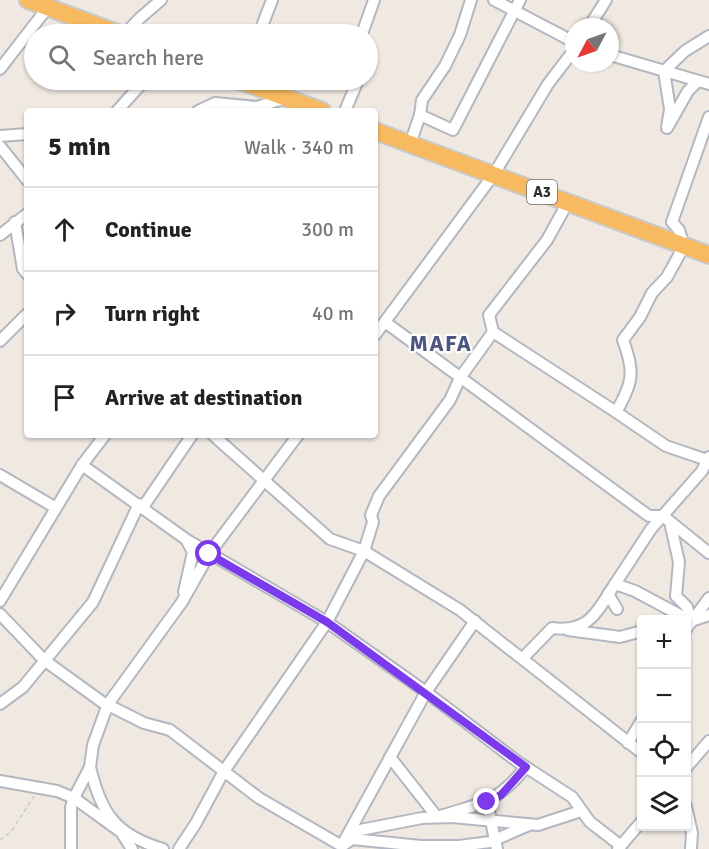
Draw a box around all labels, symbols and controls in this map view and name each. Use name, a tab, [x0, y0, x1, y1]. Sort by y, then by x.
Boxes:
north arrow	[565, 18, 619, 72]
search box	[24, 24, 378, 90]
icon: search	[45, 41, 78, 74]
text: Search here	[93, 44, 204, 71]
text: 5 min	[48, 131, 111, 163]
text: Walk · 340 m	[244, 135, 354, 160]
road number: A3	[527, 180, 557, 204]
icon: ahead	[48, 213, 81, 246]
text: Continue	[105, 216, 192, 243]
text: 300 m	[301, 217, 354, 242]
icon: right	[48, 297, 81, 330]
text: Turn right	[105, 300, 200, 327]
text: 40 m	[312, 301, 354, 326]
district label: MAFA	[410, 330, 472, 357]
icon: arrive	[48, 381, 81, 414]
text: Arrive at destination	[105, 384, 302, 411]
route start	[195, 540, 221, 566]
map controls	[637, 615, 691, 831]
button: +	[637, 615, 691, 669]
button: −	[637, 669, 691, 723]
button: locate	[637, 723, 691, 777]
button: layers	[637, 777, 691, 831]
route end	[473, 788, 499, 814]

